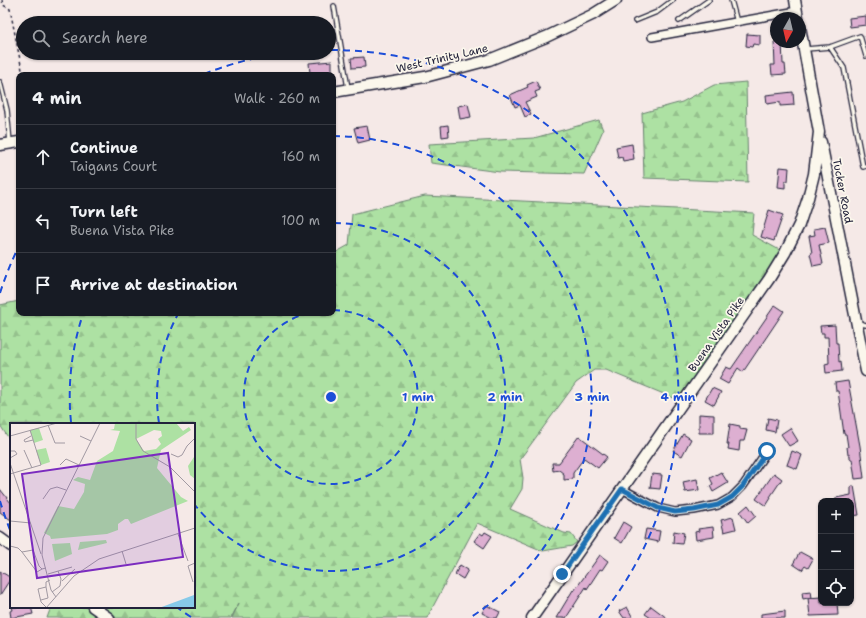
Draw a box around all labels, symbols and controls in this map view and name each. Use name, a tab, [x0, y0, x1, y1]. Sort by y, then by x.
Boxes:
north arrow	[770, 12, 806, 48]
search box	[16, 16, 336, 60]
icon: search	[30, 27, 52, 49]
text: Search here	[62, 28, 148, 48]
street label: West Trinity Lane	[395, 41, 489, 76]
text: 4 min	[32, 87, 82, 109]
text: Walk · 260 m	[234, 90, 320, 107]
text: Continue	[70, 138, 138, 158]
icon: ahead	[32, 146, 54, 168]
text: 160 m	[282, 148, 320, 165]
street label: Tucker Road	[829, 157, 856, 225]
text: Taigans Court	[70, 158, 157, 175]
text: Turn left	[70, 202, 138, 222]
icon: left	[32, 210, 54, 232]
text: 100 m	[281, 212, 320, 229]
text: Buena Vista Pike	[70, 222, 174, 239]
icon: arrive	[32, 274, 54, 296]
text: Arrive at destination	[70, 275, 238, 295]
street label: Buena Vista Pike	[685, 294, 748, 375]
text: 1 min	[402, 389, 434, 405]
text: 2 min	[488, 389, 523, 405]
text: 3 min	[575, 389, 610, 405]
text: 4 min	[661, 389, 696, 405]
centre of rings	[324, 390, 338, 404]
inset map	[10, 423, 195, 608]
route start	[758, 442, 776, 460]
map controls	[818, 498, 854, 606]
button: +	[818, 498, 854, 534]
button: −	[818, 534, 854, 570]
route end	[553, 565, 571, 583]
button: locate	[818, 570, 854, 606]

